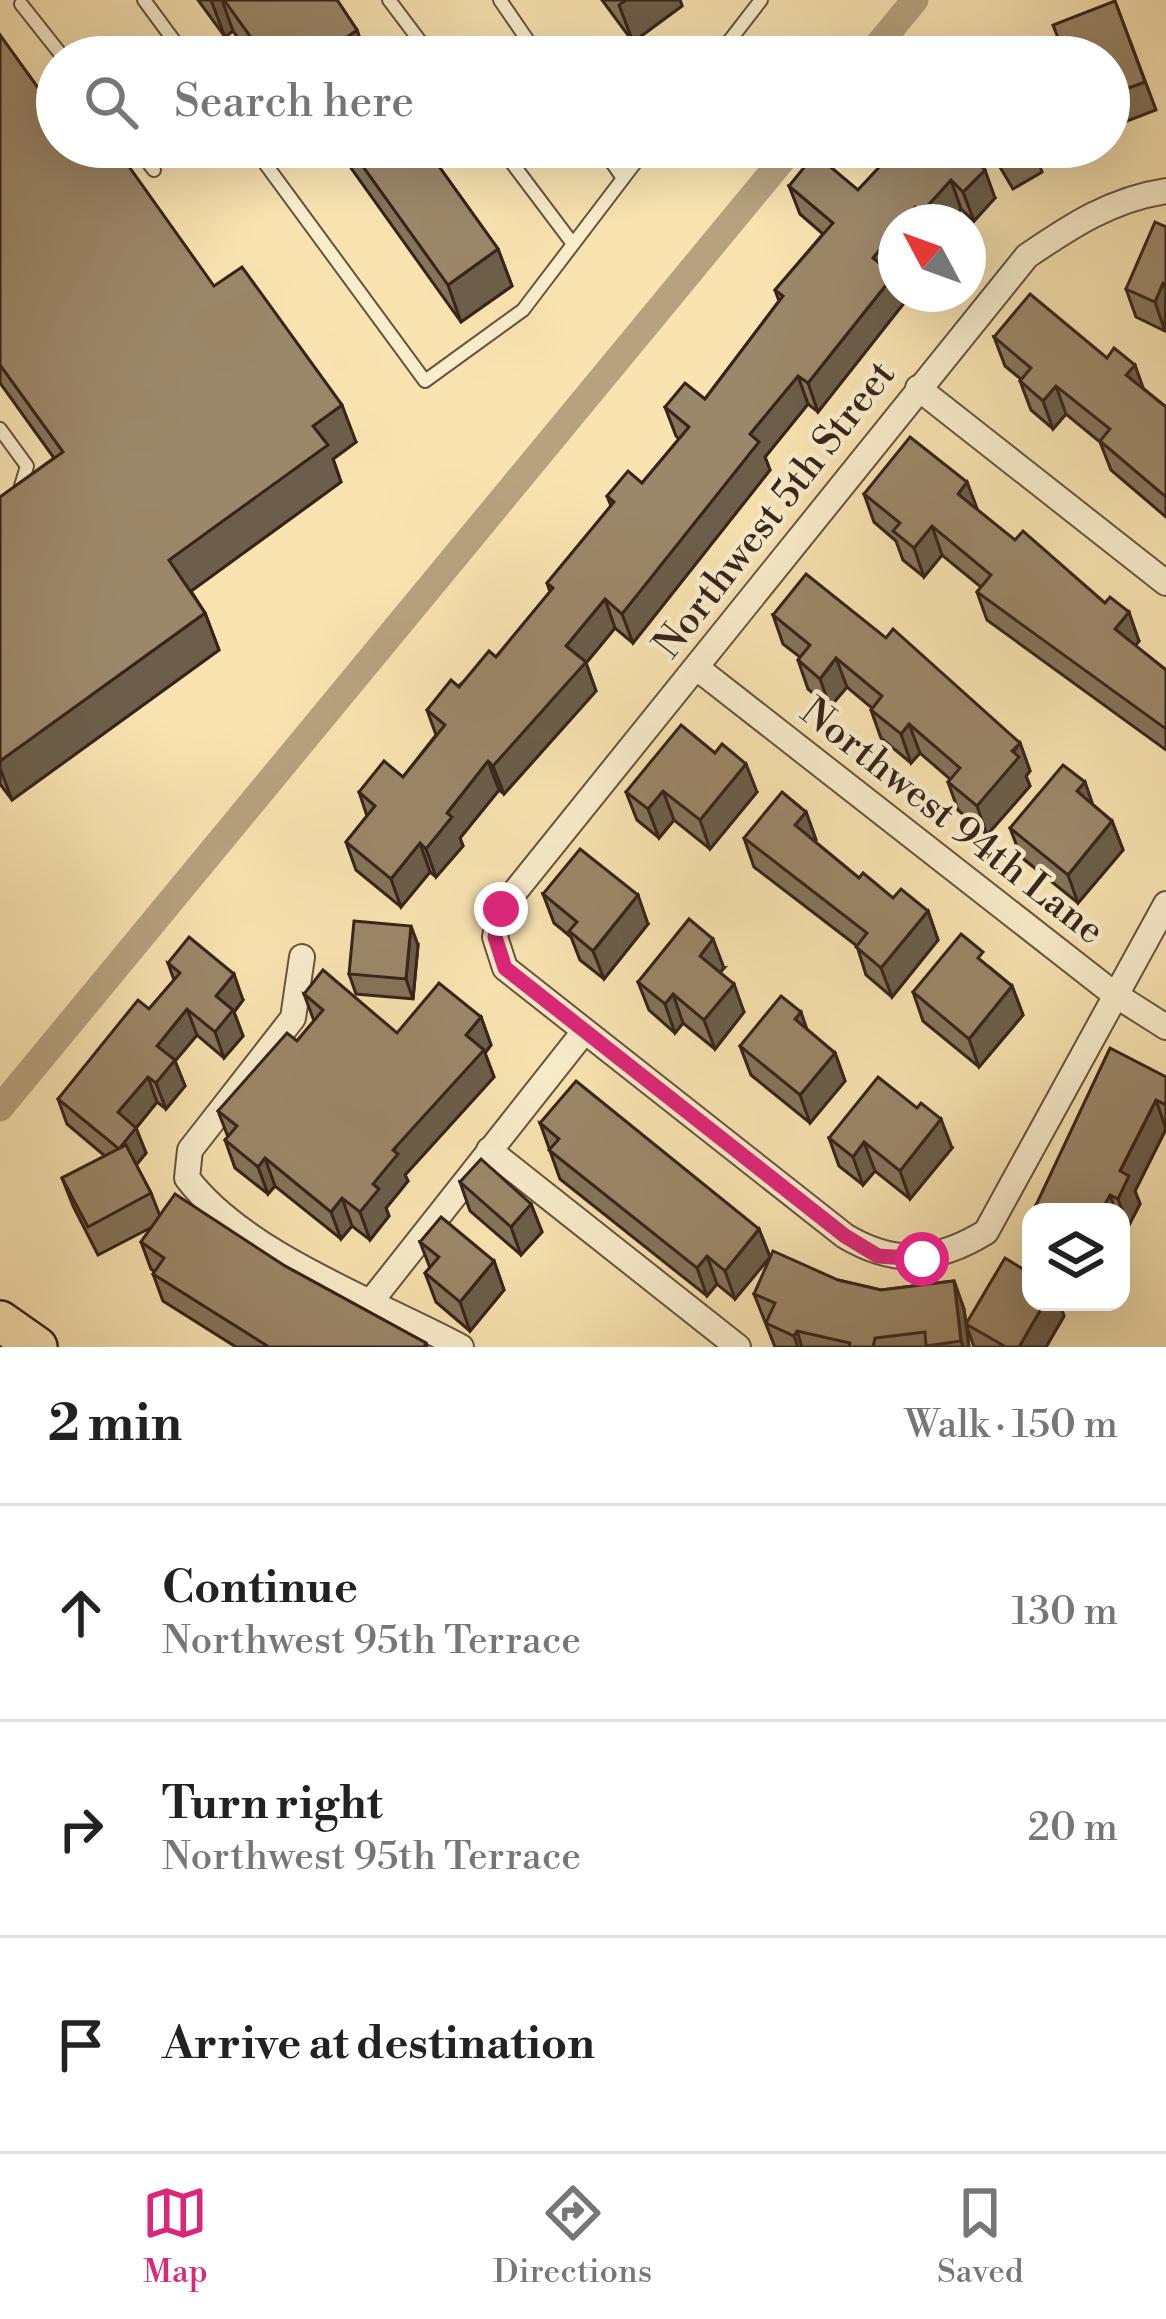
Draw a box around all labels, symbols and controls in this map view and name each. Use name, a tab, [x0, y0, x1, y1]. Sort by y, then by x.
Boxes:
search box	[36, 36, 1130, 168]
icon: search	[78, 69, 144, 135]
text: Search here	[174, 74, 414, 131]
north arrow	[878, 204, 986, 312]
street label: Northwest 5th Street	[644, 351, 907, 669]
street label: Northwest 94th Lane	[790, 688, 1114, 956]
route end	[474, 882, 528, 936]
map controls	[1022, 1203, 1130, 1311]
button: layers	[1022, 1203, 1130, 1311]
route start	[895, 1232, 949, 1286]
text: 2 min	[48, 1393, 182, 1457]
text: Walk · 150 m	[905, 1401, 1118, 1450]
text: Continue	[162, 1560, 358, 1617]
icon: ahead	[48, 1580, 114, 1646]
text: 130 m	[1012, 1588, 1118, 1637]
text: Northwest 95th Terrace	[162, 1617, 581, 1666]
text: Turn right	[162, 1776, 383, 1833]
icon: right	[48, 1796, 114, 1862]
text: 20 m	[1028, 1804, 1118, 1853]
text: Northwest 95th Terrace	[162, 1833, 581, 1882]
icon: arrive	[48, 2012, 114, 2078]
text: Arrive at destination	[162, 2016, 595, 2073]
tab: Map	[142, 2180, 208, 2293]
tab: Directions	[493, 2180, 652, 2293]
tab: Saved	[937, 2180, 1024, 2293]

